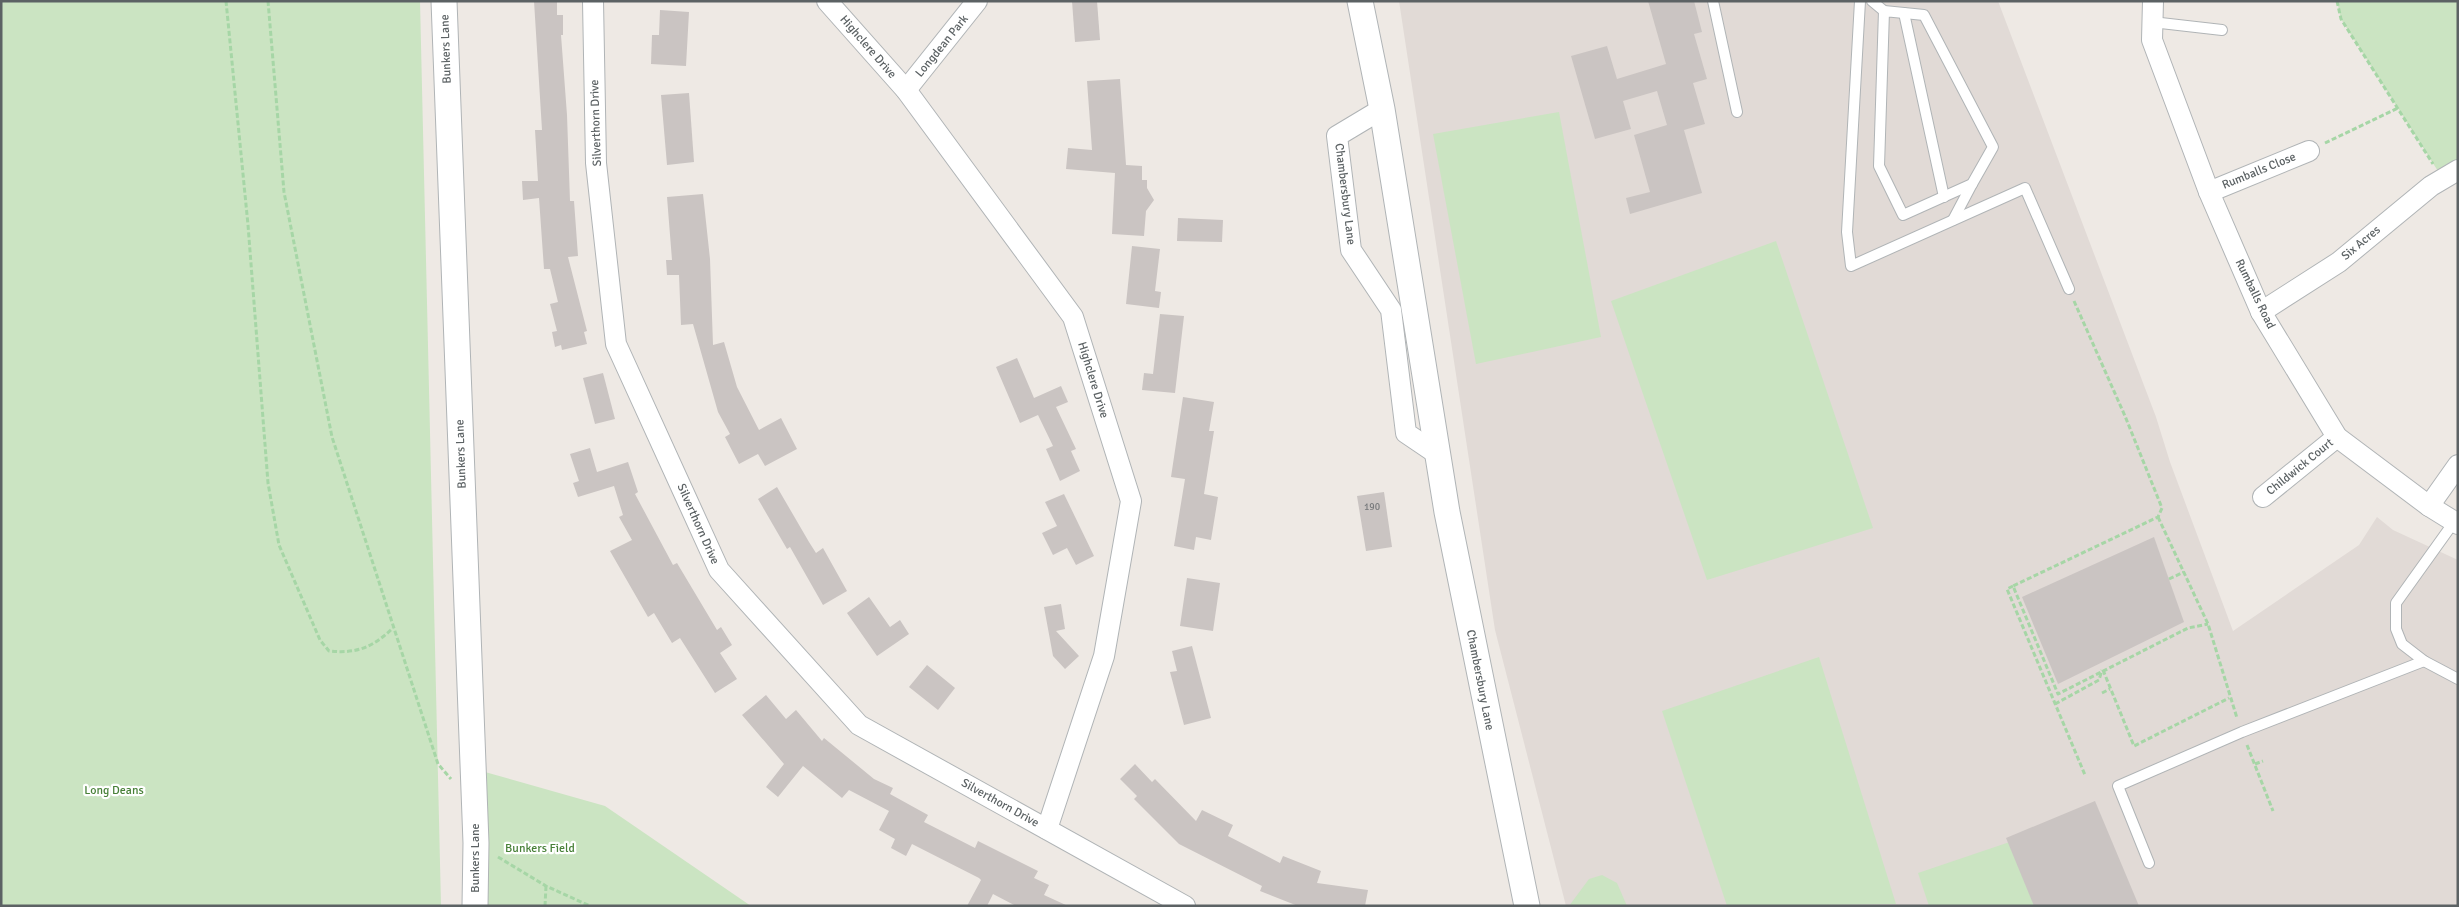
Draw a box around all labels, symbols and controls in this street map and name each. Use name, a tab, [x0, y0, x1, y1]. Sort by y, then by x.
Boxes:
street label: Highclere Drive	[836, 12, 900, 82]
street label: Longdean Park	[912, 12, 972, 80]
street label: Bunkers Lane	[437, 14, 455, 84]
street label: Silverthorn Drive	[587, 79, 605, 167]
street label: Chambersbury Lane	[1331, 142, 1359, 246]
street label: Rumballs Close	[2220, 149, 2298, 193]
street label: Six Acres	[2338, 222, 2384, 264]
street label: Rumballs Road	[2232, 257, 2278, 331]
street label: Highclere Drive	[1074, 340, 1112, 420]
street label: Bunkers Lane	[452, 419, 470, 489]
street label: Childwick Court	[2263, 435, 2337, 499]
street label: Silverthorn Drive	[674, 481, 722, 567]
house number: 190	[1364, 501, 1380, 513]
street label: Chambersbury Lane	[1463, 628, 1497, 732]
street label: Silverthorn Drive	[958, 775, 1042, 831]
park label: Long Deans	[84, 783, 144, 798]
street label: Bunkers Lane	[468, 823, 483, 893]
park label: Bunkers Field	[505, 841, 575, 856]

